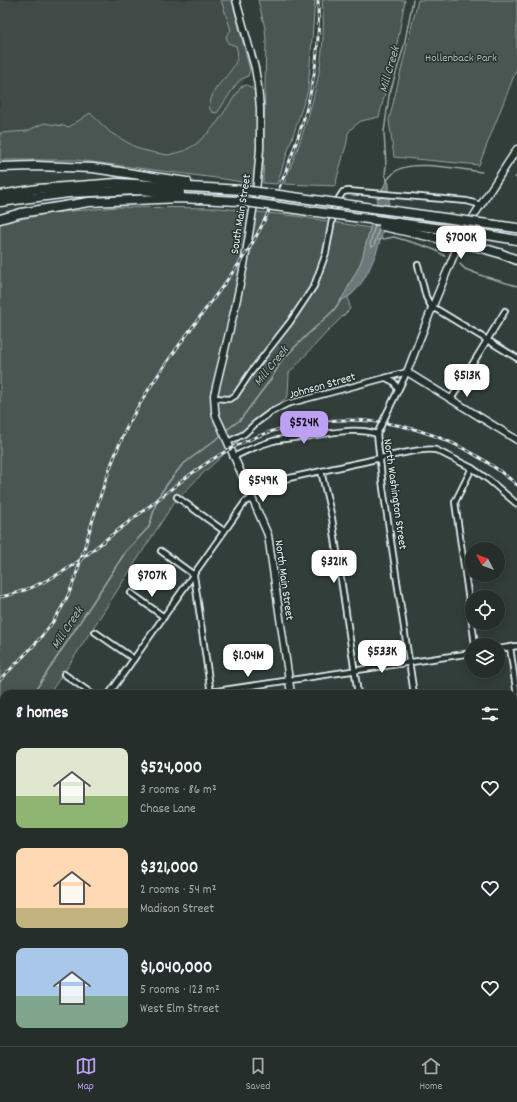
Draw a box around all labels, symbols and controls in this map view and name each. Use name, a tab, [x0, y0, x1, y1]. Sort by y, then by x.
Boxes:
water label: Mill Creek	[375, 43, 406, 95]
park label: Hollenback Park	[425, 50, 497, 67]
street label: South Main Street	[227, 172, 256, 255]
pin: $700K	[433, 226, 489, 260]
text: $700K	[445, 229, 477, 248]
water label: Mill Creek	[250, 341, 295, 391]
pin: $513K	[439, 364, 495, 398]
text: $513K	[453, 367, 481, 386]
street label: Johnson Street	[287, 369, 358, 404]
pin: $524K	[276, 411, 332, 445]
text: $524K	[289, 414, 319, 433]
street label: North Washington Street	[378, 438, 411, 551]
pin: $549K	[235, 469, 291, 503]
text: $549K	[248, 472, 278, 491]
street label: North Main Street	[269, 539, 298, 622]
north arrow	[465, 542, 505, 582]
map controls	[465, 542, 505, 678]
pin: $321K	[306, 550, 362, 584]
text: $321K	[321, 553, 347, 572]
pin: $707K	[124, 564, 180, 598]
text: $707K	[137, 567, 167, 586]
button: locate	[465, 590, 505, 630]
water label: Mill Creek	[47, 602, 90, 653]
button: layers	[465, 638, 505, 678]
pin: $533K	[354, 640, 410, 674]
text: $533K	[367, 643, 397, 662]
pin: $1.04M	[215, 644, 281, 678]
text: $1.04M	[232, 647, 264, 666]
text: 8 homes	[16, 702, 68, 726]
icon: filters	[479, 703, 501, 725]
text: $524,000	[140, 757, 202, 781]
icon: home	[48, 764, 96, 812]
icon: heart	[479, 777, 501, 799]
text: 3 rooms · 86 m²	[140, 781, 217, 800]
text: Chase Lane	[140, 800, 196, 819]
text: $321,000	[140, 857, 198, 881]
icon: home	[48, 864, 96, 912]
icon: heart	[479, 877, 501, 899]
text: 2 rooms · 54 m²	[140, 881, 216, 900]
text: Madison Street	[140, 900, 214, 919]
text: $1,040,000	[140, 957, 212, 981]
icon: home	[48, 964, 96, 1012]
icon: heart	[479, 977, 501, 999]
text: 5 rooms · 123 m²	[140, 981, 220, 1000]
text: West Elm Street	[140, 1000, 219, 1019]
tab: Map	[75, 1055, 97, 1095]
tab: Saved	[246, 1055, 270, 1095]
tab: Home	[419, 1055, 442, 1095]

